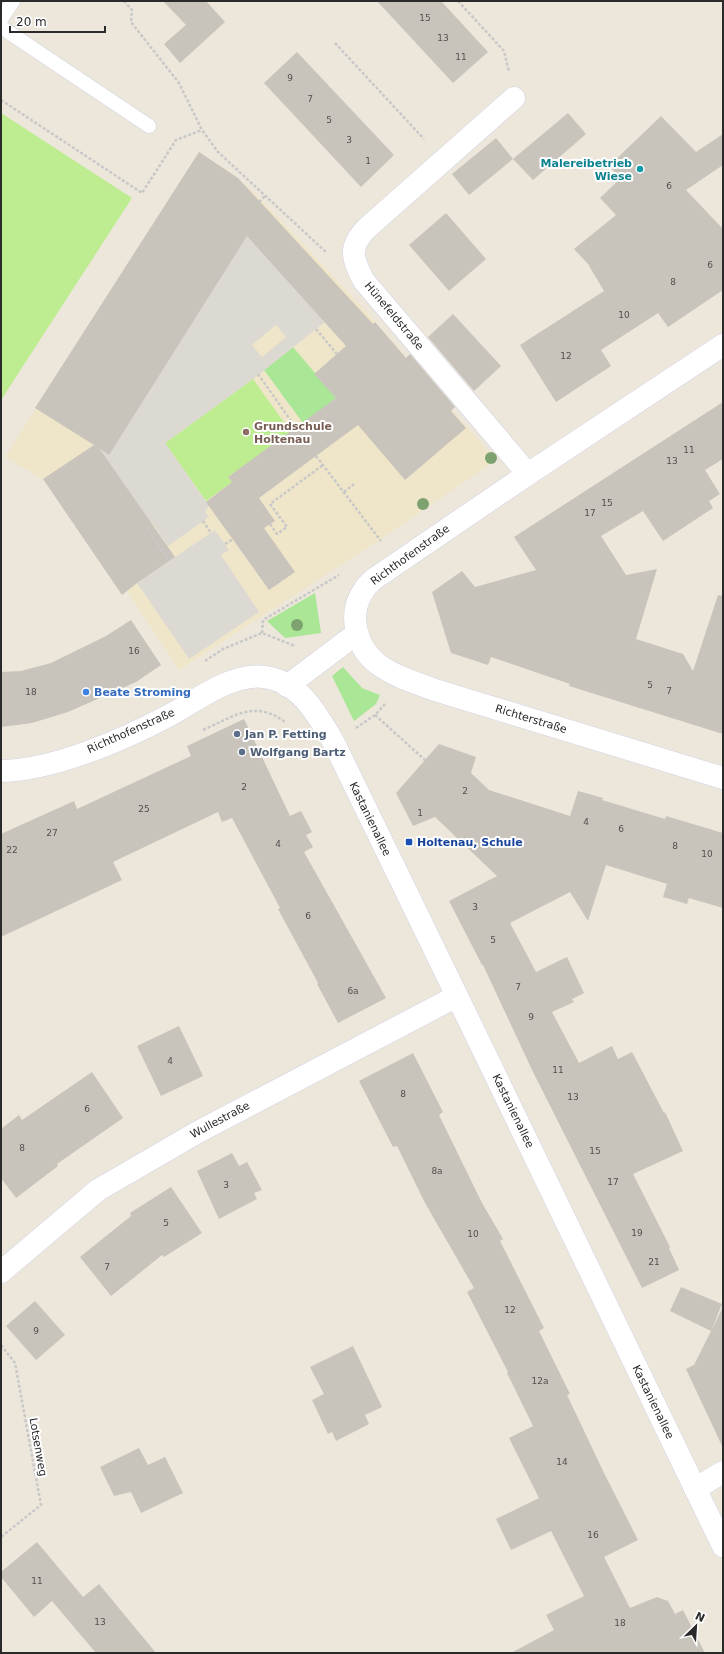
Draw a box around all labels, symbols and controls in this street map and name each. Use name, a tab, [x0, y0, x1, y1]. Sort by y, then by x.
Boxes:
scale bar	[10, 8, 105, 34]
house number: 15	[419, 13, 431, 23]
text: 20 m	[16, 15, 47, 29]
house number: 13	[437, 33, 449, 43]
house number: 11	[455, 52, 467, 62]
house number: 9	[287, 73, 293, 83]
house number: 7	[307, 94, 313, 104]
house number: 5	[326, 115, 332, 125]
house number: 3	[346, 135, 352, 145]
house number: 1	[365, 156, 371, 166]
place label: Malereibetrieb Wiese	[541, 157, 632, 183]
marker: Malereibetrieb Wiese	[635, 164, 645, 174]
house number: 6	[666, 181, 672, 191]
house number: 6	[707, 260, 713, 270]
house number: 8	[670, 277, 676, 287]
street label: Hünefeldstraße	[362, 279, 426, 353]
house number: 10	[618, 310, 630, 320]
house number: 12	[560, 351, 572, 361]
place label: Grundschule Holtenau	[254, 420, 332, 446]
marker: Grundschule Holtenau	[241, 427, 251, 437]
house number: 11	[683, 445, 695, 455]
house number: 13	[666, 456, 678, 466]
house number: 15	[601, 498, 613, 508]
house number: 17	[584, 508, 596, 518]
street label: Richthofenstraße	[368, 522, 452, 588]
house number: 16	[128, 646, 140, 656]
house number: 5	[647, 680, 653, 690]
place label: Beate Stroming	[94, 686, 191, 699]
house number: 7	[666, 686, 672, 696]
house number: 18	[25, 687, 37, 697]
marker: Beate Stroming	[81, 687, 91, 697]
street label: Richterstraße	[494, 702, 569, 736]
street label: Richthofenstraße	[85, 706, 177, 756]
place label: Jan P. Fetting	[244, 728, 327, 741]
marker: Jan P. Fetting	[232, 729, 242, 739]
place label: Wolfgang Bartz	[250, 746, 346, 759]
marker: Wolfgang Bartz	[237, 747, 247, 757]
street label: Kastanienallee	[346, 780, 394, 858]
house number: 2	[241, 782, 247, 792]
house number: 2	[462, 786, 468, 796]
house number: 25	[138, 804, 150, 814]
house number: 1	[417, 808, 423, 818]
house number: 4	[583, 817, 589, 827]
house number: 6	[618, 824, 624, 834]
house number: 27	[46, 828, 58, 838]
place label: Holtenau, Schule	[417, 836, 523, 849]
marker: Holtenau, Schule	[404, 837, 414, 847]
house number: 4	[275, 839, 281, 849]
house number: 8	[672, 841, 678, 851]
house number: 22	[6, 845, 18, 855]
house number: 10	[701, 849, 713, 859]
house number: 3	[472, 902, 478, 912]
house number: 6	[305, 911, 311, 921]
house number: 5	[490, 935, 496, 945]
house number: 7	[515, 982, 521, 992]
house number: 6a	[347, 986, 359, 996]
house number: 9	[528, 1012, 534, 1022]
house number: 4	[167, 1056, 173, 1066]
house number: 11	[552, 1065, 564, 1075]
street label: Kastanienallee	[489, 1072, 537, 1150]
house number: 8	[400, 1089, 406, 1099]
house number: 13	[567, 1092, 579, 1102]
street label: Wullestraße	[188, 1099, 252, 1141]
house number: 6	[84, 1104, 90, 1114]
house number: 8	[19, 1143, 25, 1153]
house number: 15	[589, 1146, 601, 1156]
house number: 8a	[431, 1166, 443, 1176]
house number: 17	[607, 1177, 619, 1187]
house number: 3	[223, 1180, 229, 1190]
house number: 5	[163, 1218, 169, 1228]
house number: 19	[631, 1228, 643, 1238]
house number: 10	[467, 1229, 479, 1239]
house number: 21	[648, 1257, 660, 1267]
house number: 7	[104, 1262, 110, 1272]
house number: 12	[504, 1305, 516, 1315]
house number: 9	[33, 1326, 39, 1336]
street label: Kastanienallee	[629, 1363, 677, 1441]
house number: 12a	[532, 1376, 548, 1386]
street label: Lotsenweg	[26, 1417, 50, 1477]
house number: 14	[556, 1457, 568, 1467]
house number: 16	[587, 1530, 599, 1540]
house number: 11	[31, 1576, 43, 1586]
north arrow	[676, 1606, 716, 1646]
text: N	[693, 1610, 707, 1625]
house number: 13	[94, 1617, 106, 1627]
house number: 18	[614, 1618, 626, 1628]

